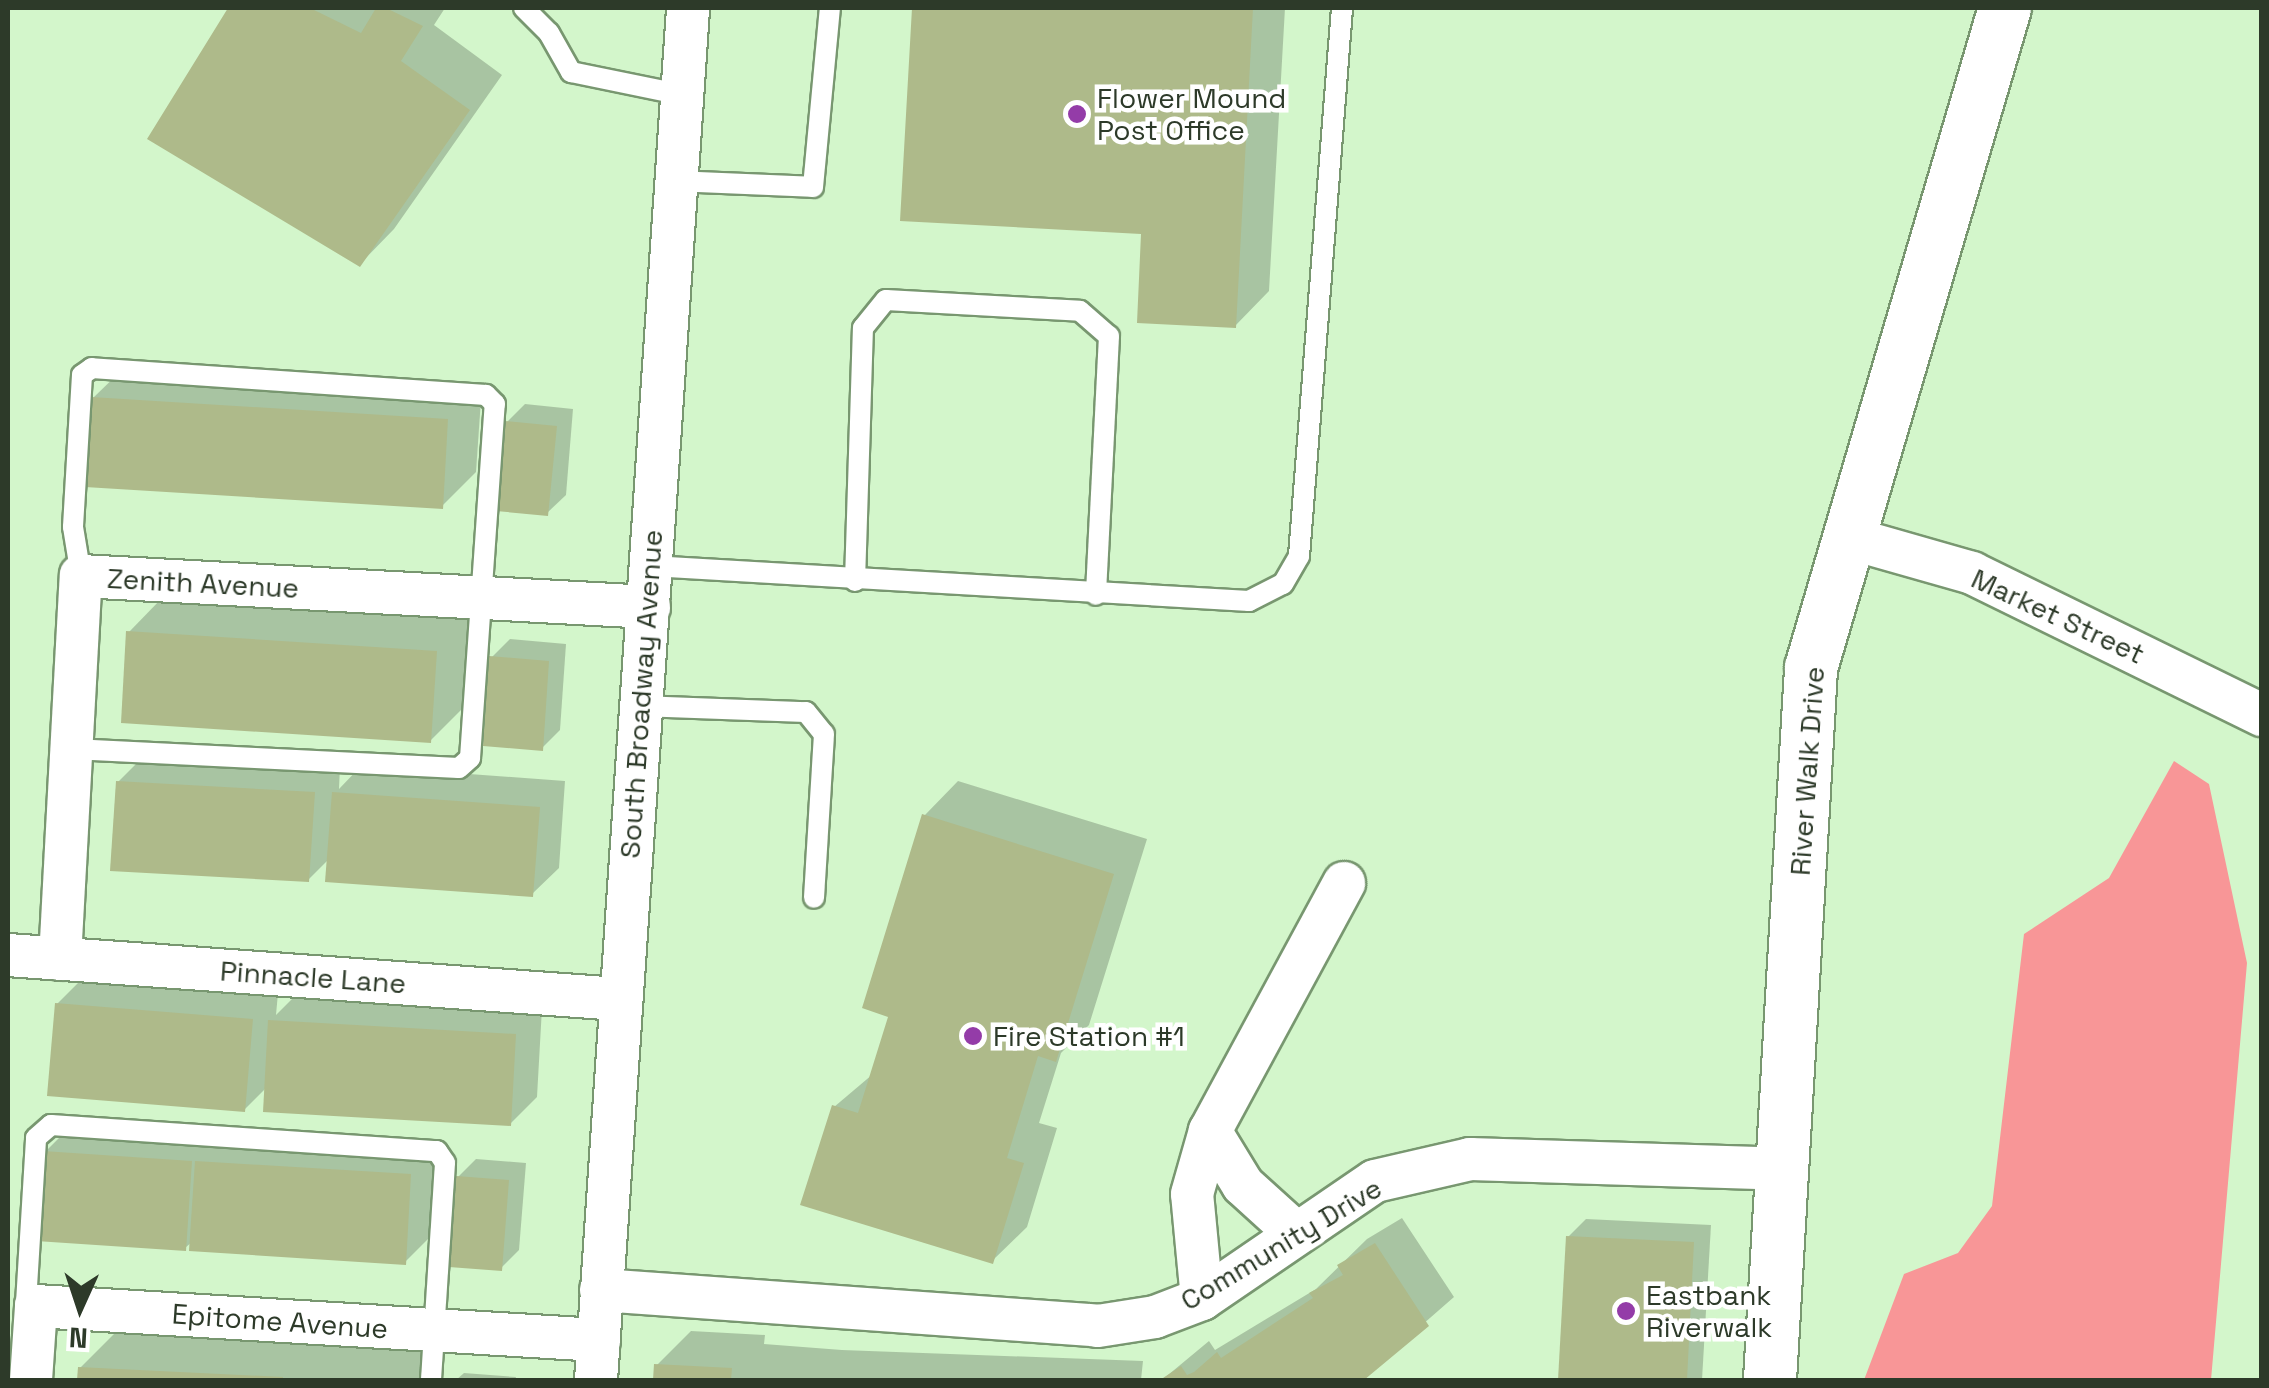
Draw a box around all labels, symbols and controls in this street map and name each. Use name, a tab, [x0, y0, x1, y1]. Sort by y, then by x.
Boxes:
place label: Flower Mound Post Office	[1097, 81, 1286, 147]
marker: Flower Mound Post Office	[1066, 103, 1088, 125]
street label: South Broadway Avenue	[613, 528, 669, 860]
street label: Zenith Avenue	[106, 561, 300, 605]
street label: Market Street	[1966, 561, 2150, 671]
street label: River Walk Drive	[1783, 665, 1831, 877]
street label: Pinnacle Lane	[219, 954, 407, 1000]
place label: Fire Station #1	[993, 1019, 1185, 1053]
marker: Fire Station #1	[962, 1025, 984, 1047]
street label: Community Drive	[1174, 1171, 1388, 1317]
north arrow	[30, 1258, 130, 1358]
place label: Eastbank Riverwalk	[1646, 1278, 1772, 1344]
street label: Epitome Avenue	[171, 1297, 389, 1345]
marker: Eastbank Riverwalk	[1615, 1300, 1637, 1322]
text: N	[68, 1319, 89, 1356]

